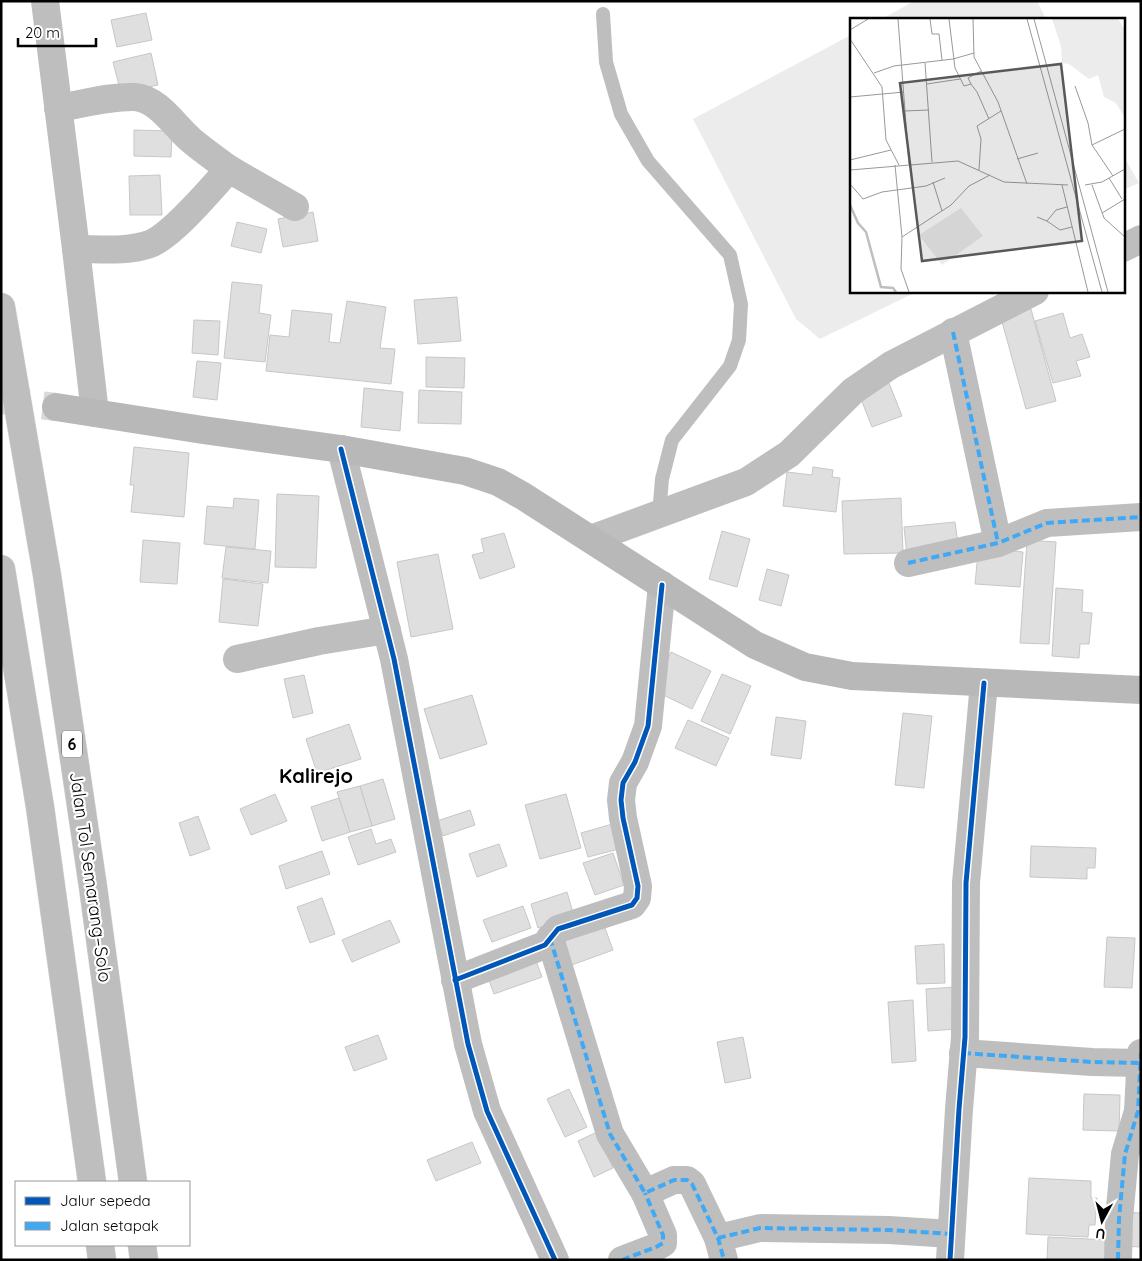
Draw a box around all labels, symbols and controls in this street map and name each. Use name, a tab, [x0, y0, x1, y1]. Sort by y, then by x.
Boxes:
scale bar	[18, 15, 95, 47]
inset map	[850, 18, 1124, 292]
text: 20 m	[25, 23, 60, 42]
road number: 6	[62, 731, 82, 758]
district label: Kalirejo	[279, 763, 353, 788]
street label: Jalan Tol Semarang–Solo	[65, 770, 117, 984]
legend	[15, 1181, 190, 1246]
text: Jalur sepeda	[60, 1191, 151, 1210]
north arrow	[1077, 1196, 1127, 1246]
text: Jalan setapak	[60, 1216, 159, 1235]
text: U	[1094, 1224, 1106, 1243]

